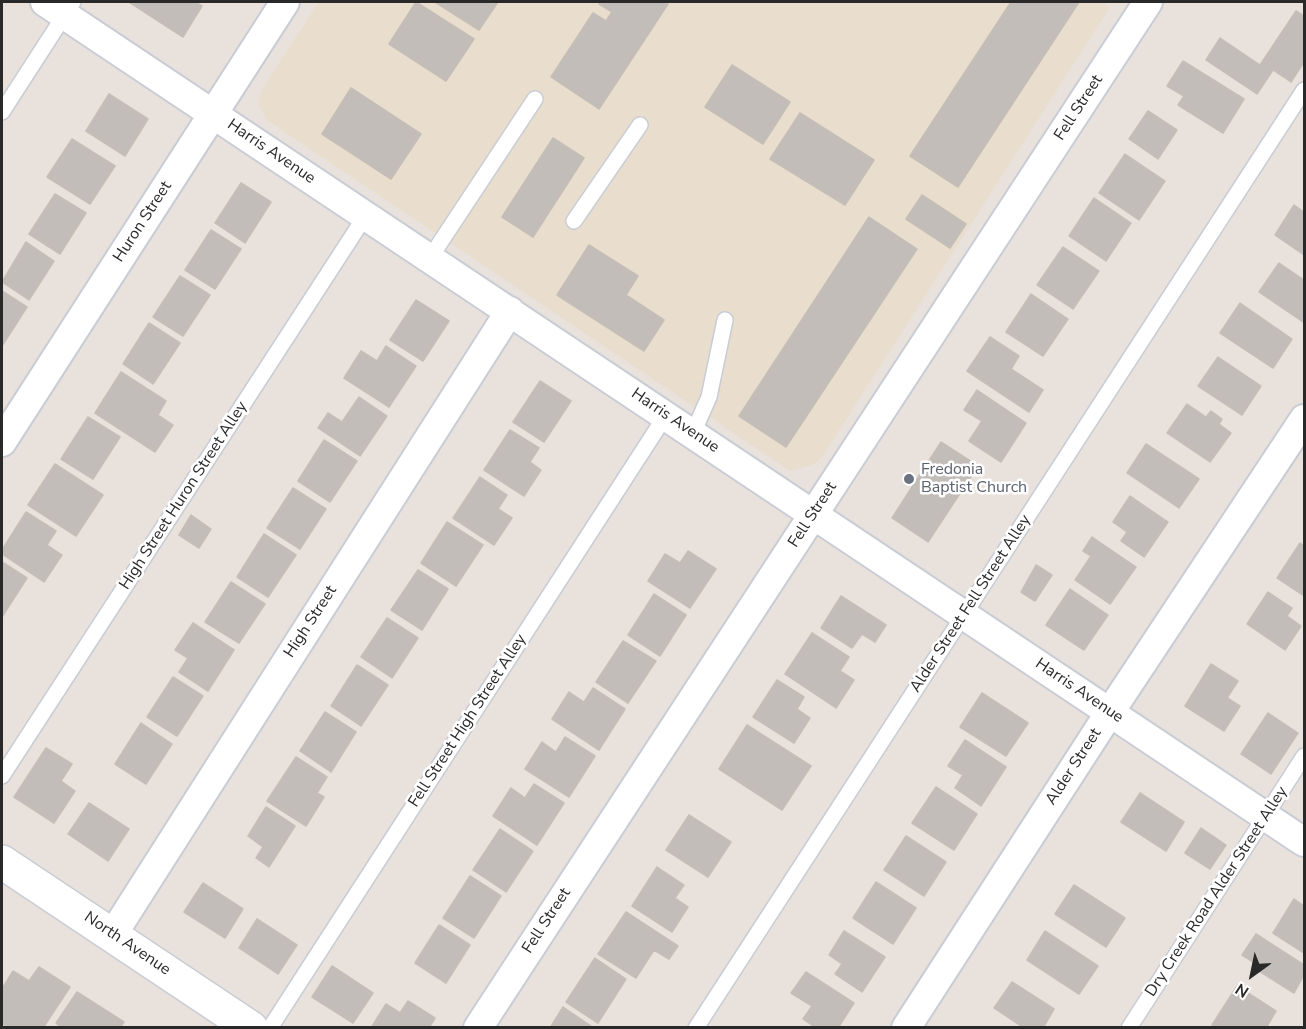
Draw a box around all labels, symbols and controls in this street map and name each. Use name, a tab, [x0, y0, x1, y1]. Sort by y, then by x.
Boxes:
street label: Fell Street	[1051, 72, 1107, 144]
street label: Harris Avenue	[223, 115, 319, 189]
street label: Huron Street	[110, 178, 176, 266]
street label: Harris Avenue	[627, 384, 723, 458]
street label: High Street Huron Street Alley	[116, 398, 252, 594]
place label: Fredonia Baptist Church	[921, 460, 1027, 498]
marker: Fredonia Baptist Church	[902, 472, 916, 486]
street label: Fell Street	[785, 479, 841, 551]
street label: Alder Street Fell Street Alley	[906, 512, 1036, 696]
street label: High Street	[281, 582, 341, 662]
street label: Fell Street High Street Alley	[405, 631, 531, 811]
street label: Harris Avenue	[1031, 654, 1127, 728]
street label: Alder Street	[1042, 725, 1106, 809]
street label: Dry Creek Road Alder Street Alley	[1142, 783, 1292, 1001]
street label: Fell Street	[519, 885, 575, 957]
street label: North Avenue	[80, 908, 174, 980]
north arrow	[1222, 945, 1282, 1005]
text: N	[1231, 978, 1253, 1003]

